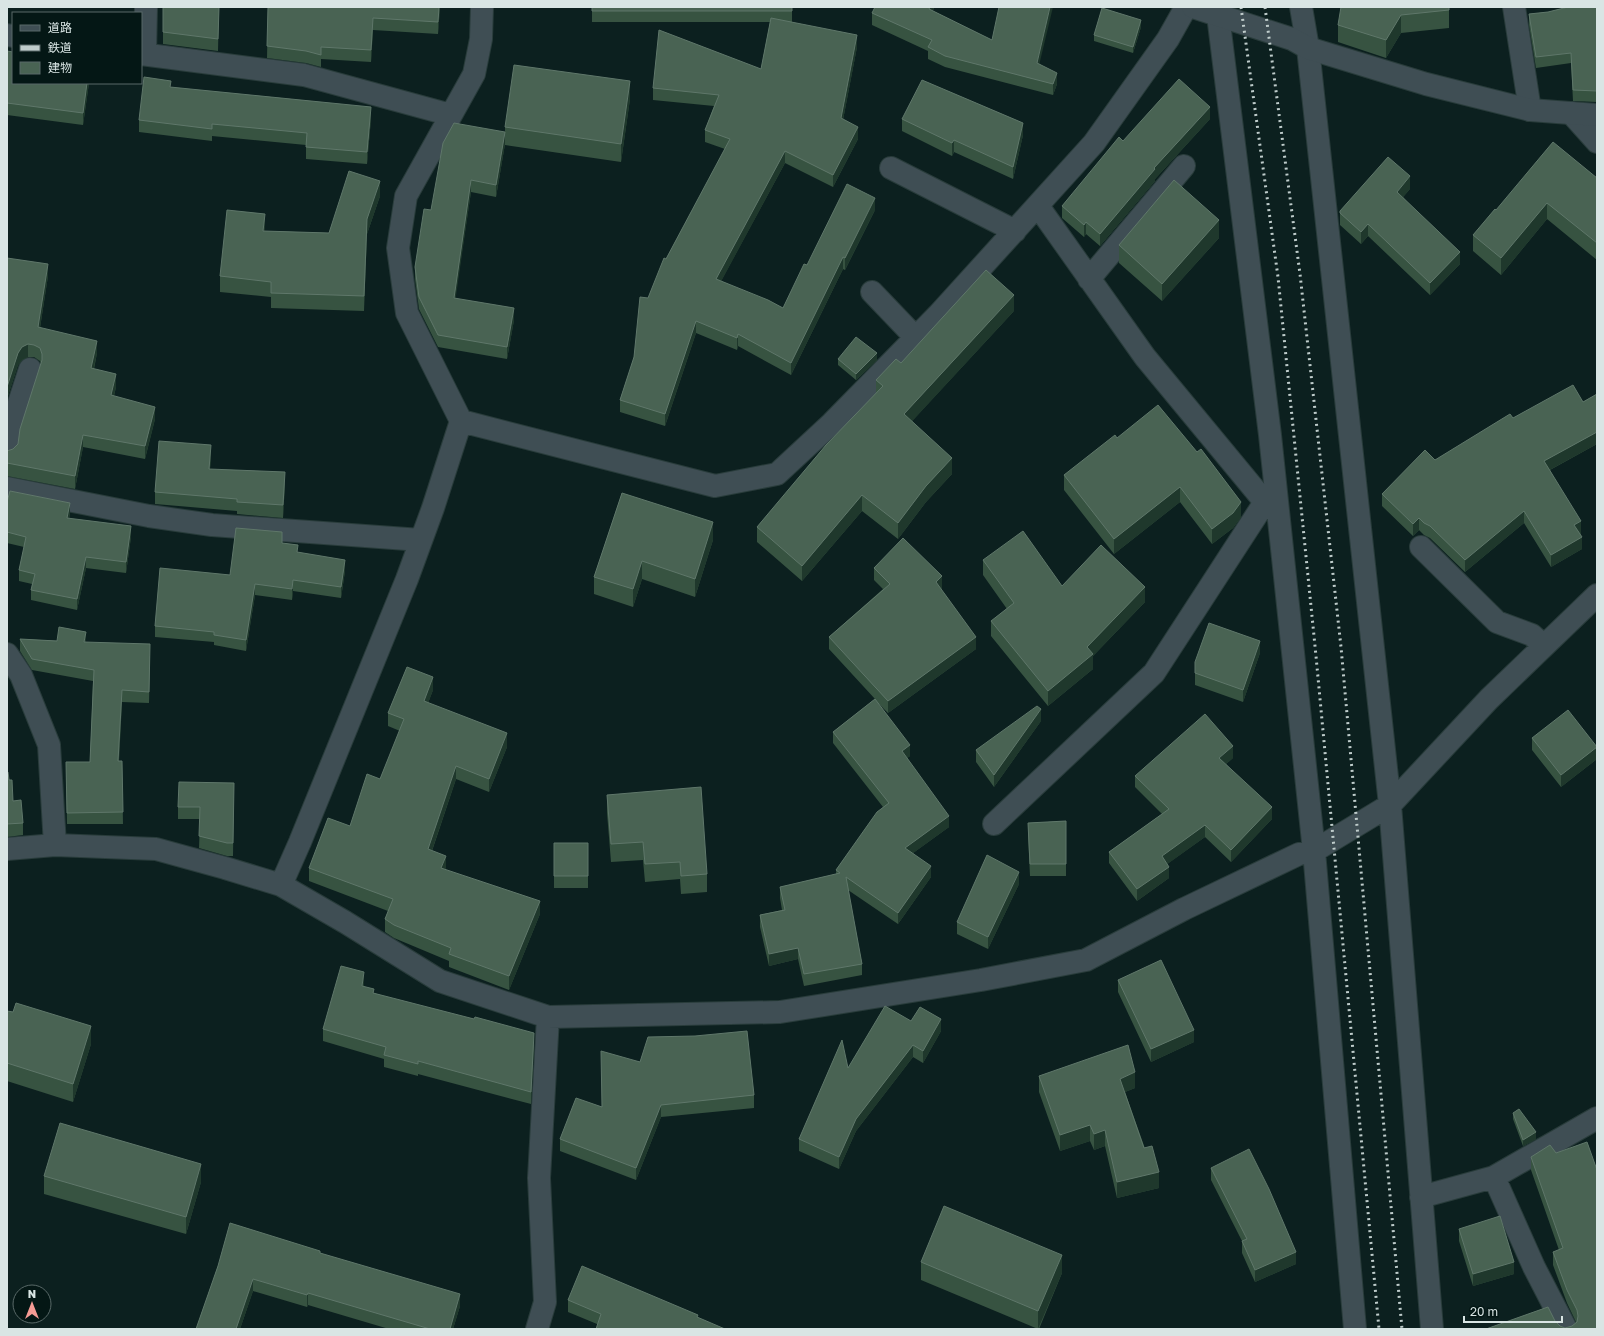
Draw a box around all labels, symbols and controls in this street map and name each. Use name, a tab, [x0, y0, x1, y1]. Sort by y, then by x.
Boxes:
legend	[12, 12, 142, 84]
text: 道路	[48, 20, 72, 35]
text: 鉄道	[48, 40, 72, 55]
text: 建物	[48, 60, 72, 75]
north arrow	[12, 1284, 52, 1324]
text: N	[28, 1287, 36, 1300]
scale bar	[1464, 1298, 1562, 1324]
text: 20 m	[1470, 1304, 1498, 1319]

